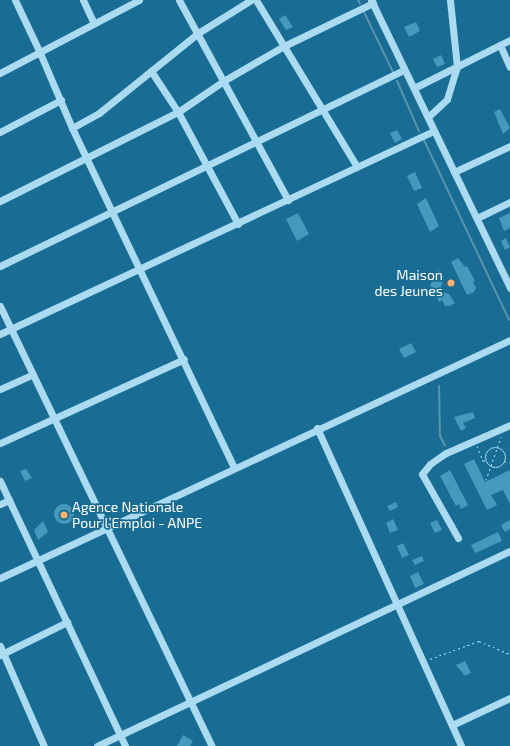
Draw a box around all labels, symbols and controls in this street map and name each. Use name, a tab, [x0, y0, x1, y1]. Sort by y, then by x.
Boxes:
place label: Maison des Jeunes	[374, 267, 443, 300]
marker: Maison des Jeunes	[446, 278, 456, 288]
place label: Agence Nationale Pour l’Emploi - ANPE	[72, 499, 203, 532]
marker: Agence Nationale Pour l’Emploi - ANPE	[59, 510, 69, 520]

